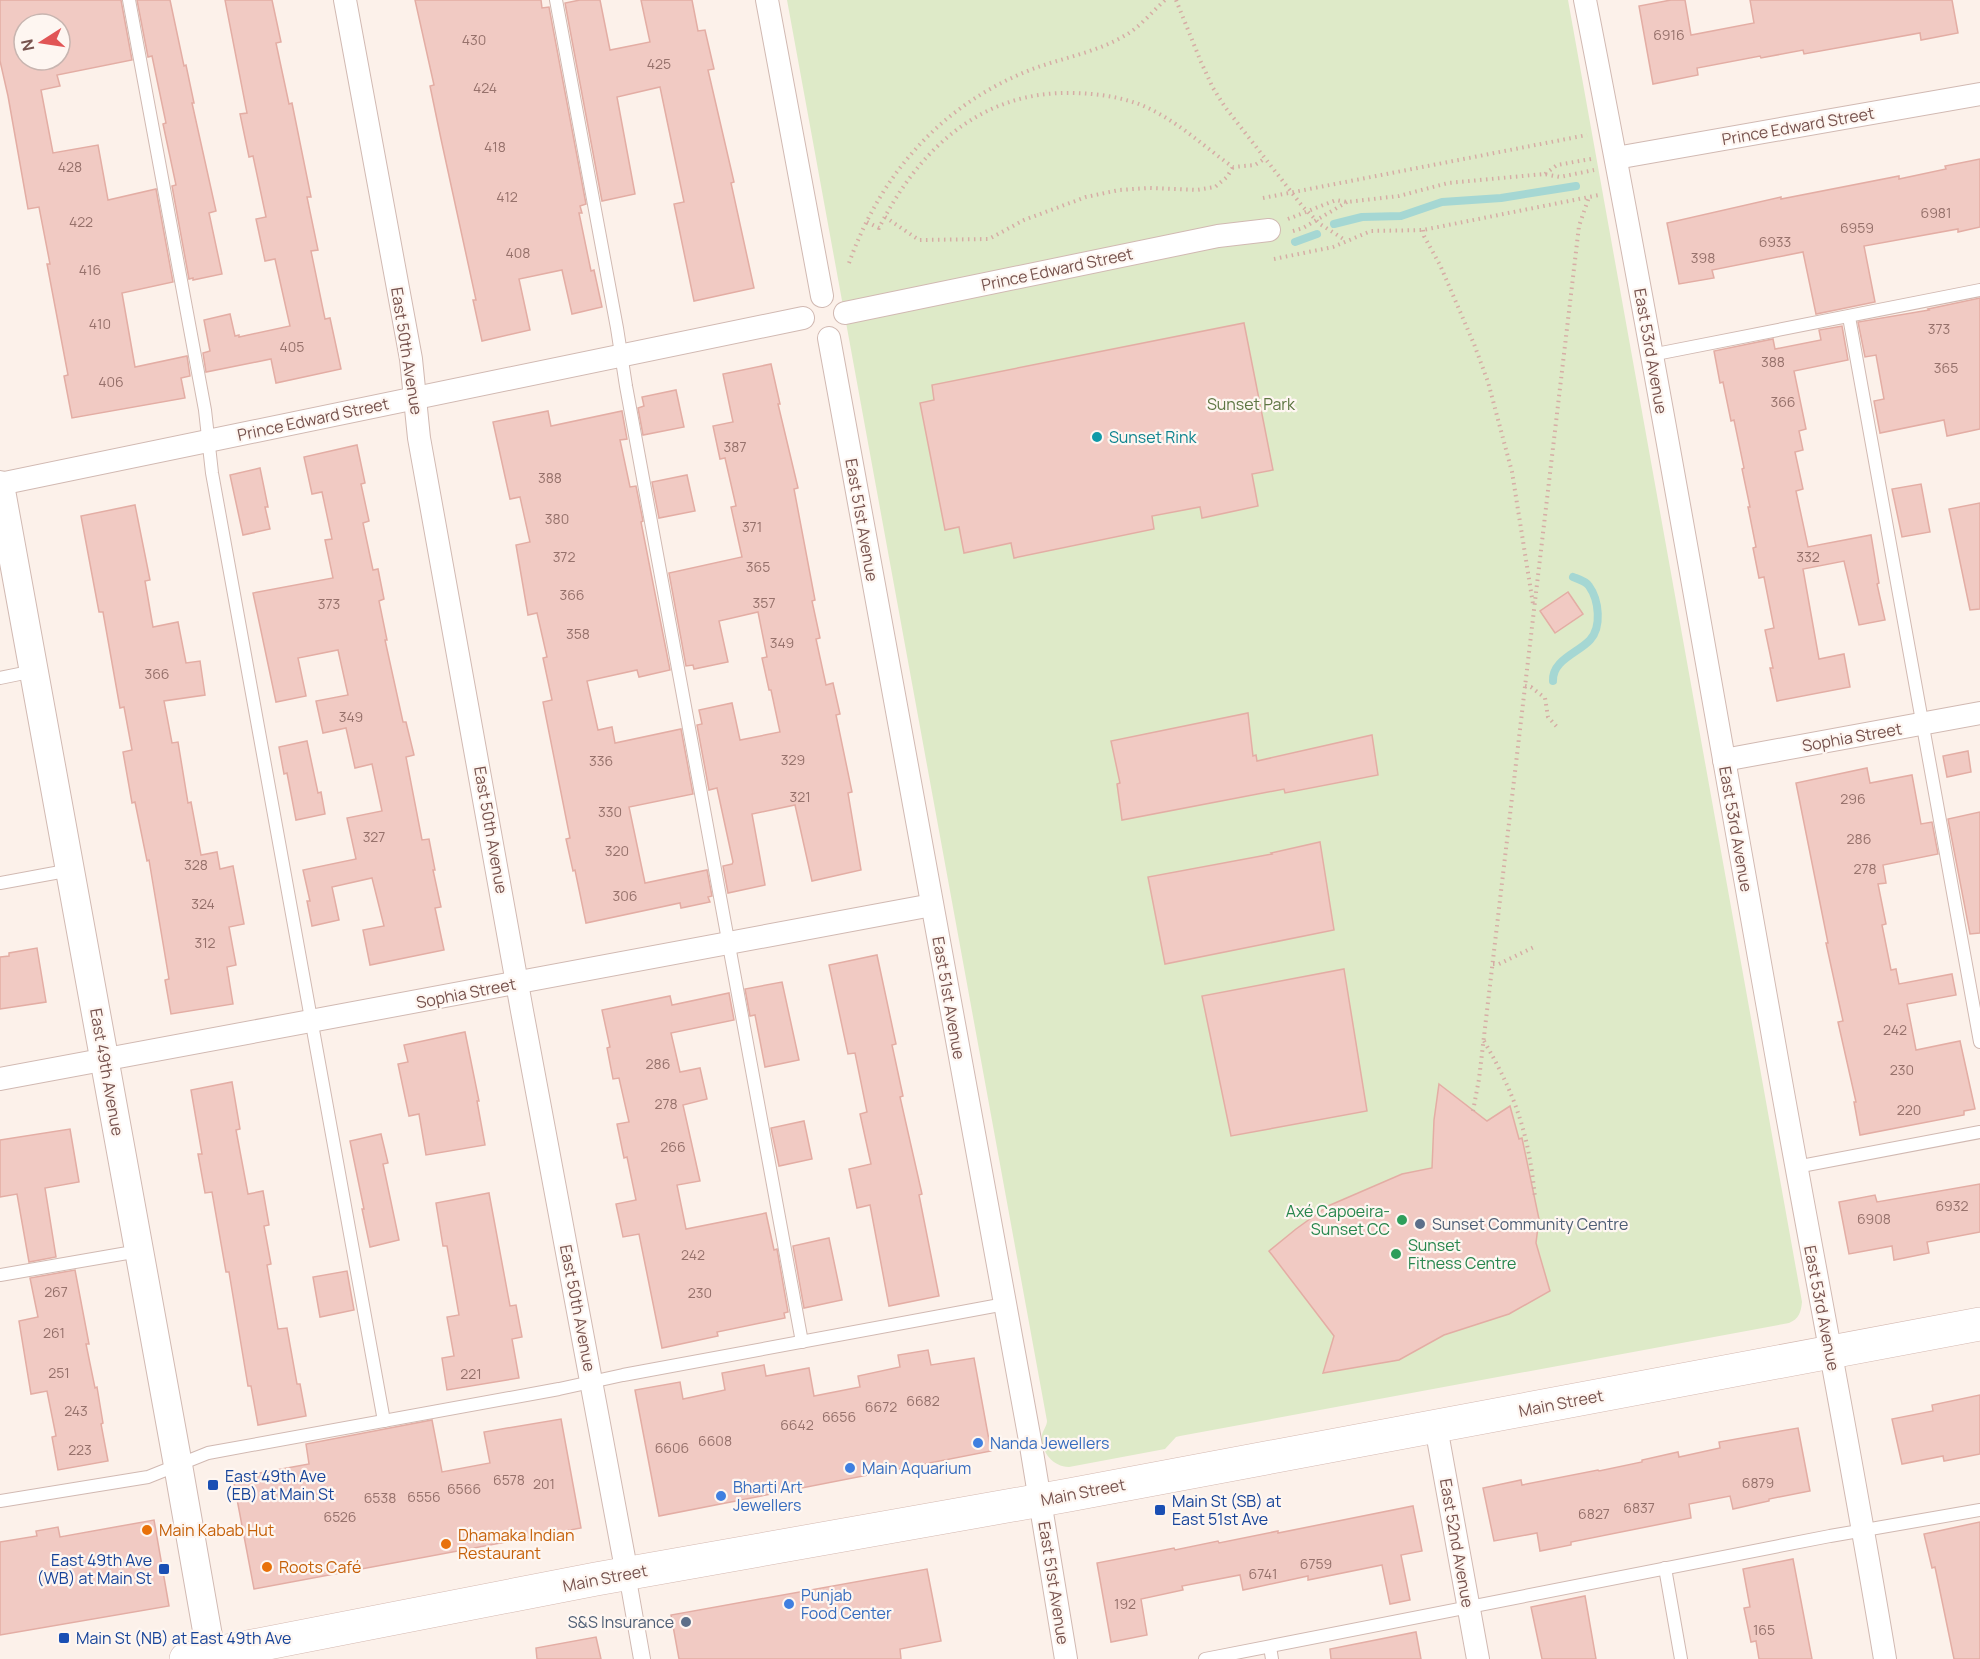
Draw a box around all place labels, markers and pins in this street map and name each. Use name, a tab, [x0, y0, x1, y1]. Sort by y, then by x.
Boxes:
place label: Sunset Rink	[1109, 426, 1198, 448]
marker: Sunset Rink	[1090, 430, 1104, 444]
place label: Axé Capoeira- Sunset CC	[1286, 1200, 1390, 1240]
marker: Axé Capoeira- Sunset CC	[1395, 1213, 1409, 1227]
place label: Sunset Community Centre	[1432, 1213, 1628, 1235]
marker: Sunset Community Centre	[1413, 1217, 1427, 1231]
place label: Sunset Fitness Centre	[1408, 1234, 1516, 1274]
marker: Sunset Fitness Centre	[1389, 1247, 1403, 1261]
place label: Nanda Jewellers	[990, 1432, 1109, 1454]
marker: Nanda Jewellers	[971, 1436, 985, 1450]
place label: Main Aquarium	[862, 1457, 971, 1479]
marker: Main Aquarium	[843, 1461, 857, 1475]
place label: East 49th Ave (EB) at Main St	[225, 1465, 334, 1505]
place label: Bharti Art Jewellers	[733, 1476, 803, 1516]
marker: East 49th Ave (EB) at Main St	[206, 1478, 220, 1492]
marker: Bharti Art Jewellers	[714, 1489, 728, 1503]
place label: Main St (SB) at East 51st Ave	[1172, 1490, 1281, 1530]
marker: Main St (SB) at East 51st Ave	[1153, 1503, 1167, 1517]
place label: Main Kabab Hut	[159, 1519, 274, 1541]
marker: Main Kabab Hut	[140, 1523, 154, 1537]
place label: Dhamaka Indian Restaurant	[458, 1524, 574, 1564]
marker: Dhamaka Indian Restaurant	[439, 1537, 453, 1551]
place label: East 49th Ave (WB) at Main St	[37, 1549, 152, 1589]
place label: Roots Café	[279, 1556, 361, 1578]
marker: Roots Café	[260, 1560, 274, 1574]
marker: East 49th Ave (WB) at Main St	[157, 1562, 171, 1576]
place label: Punjab Food Center	[801, 1584, 892, 1624]
marker: Punjab Food Center	[782, 1597, 796, 1611]
place label: S&S Insurance	[568, 1611, 674, 1633]
marker: S&S Insurance	[679, 1615, 693, 1629]
place label: Main St (NB) at East 49th Ave	[76, 1627, 291, 1649]
marker: Main St (NB) at East 49th Ave	[57, 1631, 71, 1645]

